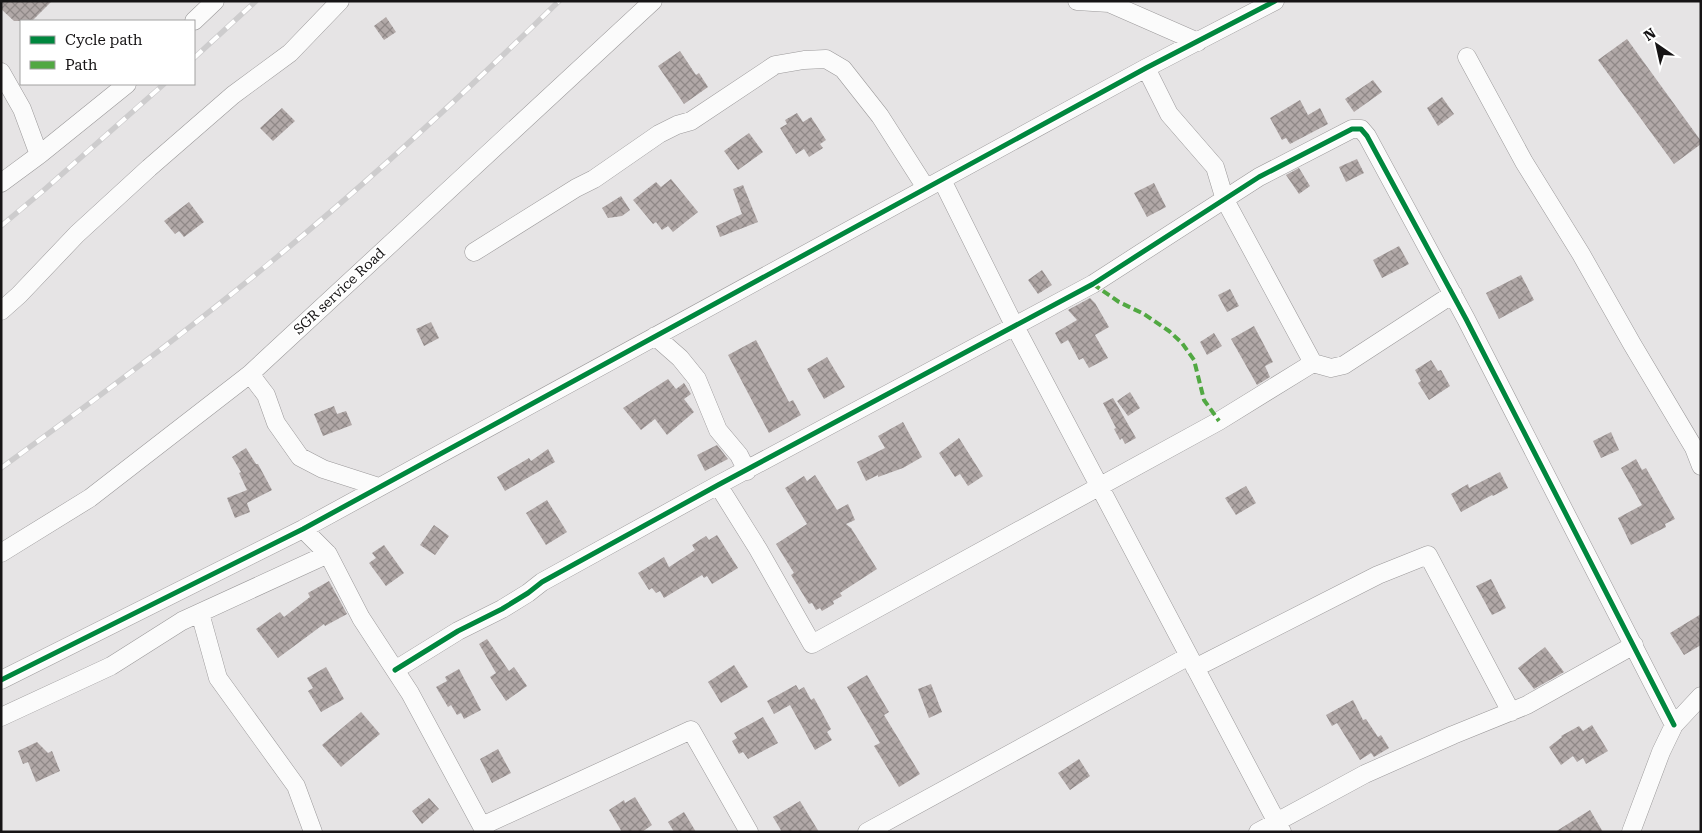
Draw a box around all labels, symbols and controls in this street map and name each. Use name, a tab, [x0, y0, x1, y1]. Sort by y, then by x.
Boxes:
legend	[20, 20, 195, 85]
north arrow	[1632, 20, 1682, 70]
text: N	[1641, 24, 1659, 44]
text: Cycle path	[65, 31, 143, 49]
text: Path	[65, 56, 98, 74]
street label: SGR service Road	[290, 245, 388, 337]

